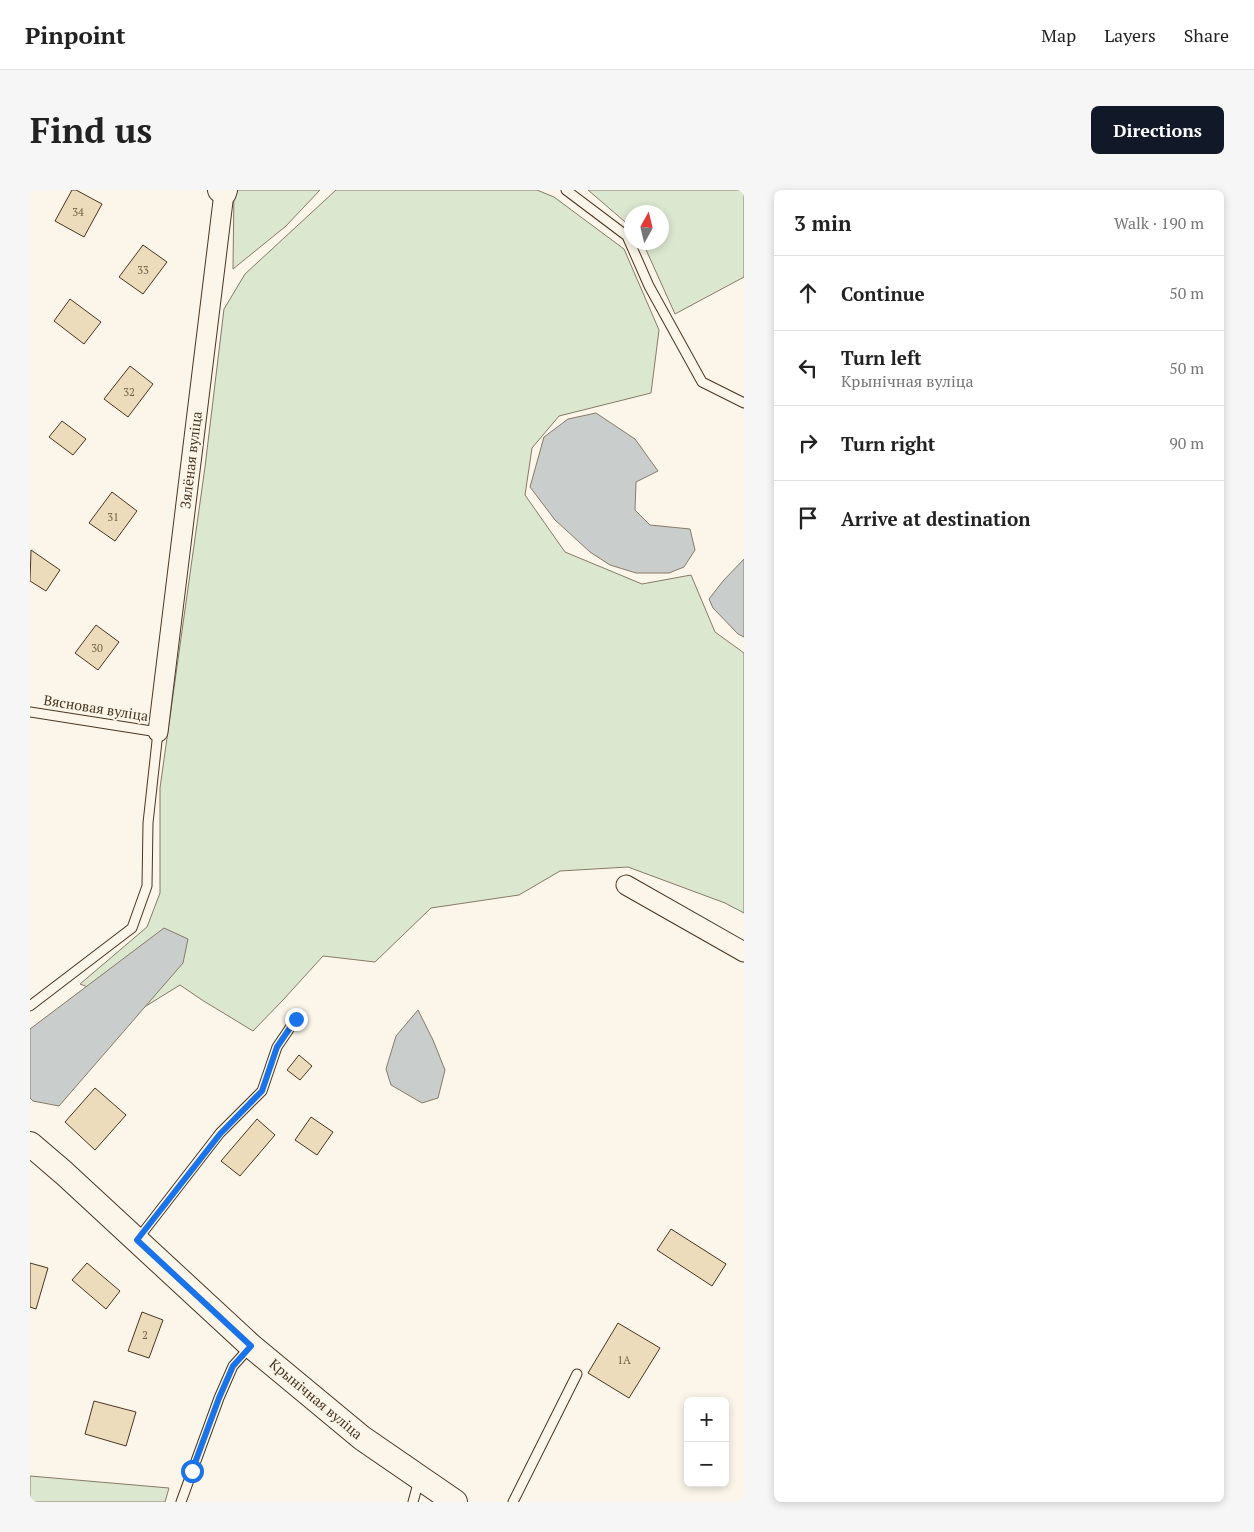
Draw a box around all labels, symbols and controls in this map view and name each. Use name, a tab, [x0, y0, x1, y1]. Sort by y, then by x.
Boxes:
text: Pinpoint	[25, 19, 126, 51]
text: Map	[1041, 23, 1076, 47]
text: Layers	[1104, 23, 1156, 47]
text: Share	[1184, 23, 1229, 47]
button: Directions	[1091, 106, 1224, 154]
text: Find us	[30, 107, 152, 153]
house number: 34	[72, 205, 84, 219]
north arrow	[624, 205, 669, 250]
text: 3 min	[794, 209, 851, 237]
text: Walk · 190 m	[1114, 212, 1204, 234]
house number: 33	[137, 263, 149, 277]
icon: ahead	[794, 279, 822, 307]
text: Continue	[841, 281, 925, 306]
text: 50 m	[1169, 282, 1204, 304]
text: Turn left	[841, 345, 922, 370]
icon: left	[794, 354, 822, 382]
text: 50 m	[1169, 357, 1204, 379]
text: Крынічная вуліца	[841, 370, 974, 392]
house number: 32	[123, 385, 135, 399]
street label: Зялёная вуліца	[175, 410, 206, 510]
icon: right	[794, 429, 822, 457]
text: Turn right	[841, 431, 935, 456]
text: 90 m	[1169, 432, 1204, 454]
icon: arrive	[794, 504, 822, 532]
text: Arrive at destination	[841, 506, 1030, 531]
house number: 31	[107, 510, 119, 524]
house number: 30	[91, 641, 103, 655]
street label: Вясновая вуліца	[42, 690, 150, 725]
route end	[285, 1008, 308, 1031]
house number: 2	[142, 1328, 148, 1342]
house number: 1А	[617, 1353, 631, 1367]
street label: Крынічная вуліца	[266, 1354, 367, 1443]
map controls	[684, 1397, 729, 1487]
button: +	[684, 1397, 729, 1442]
button: −	[684, 1442, 729, 1487]
route start	[181, 1460, 204, 1483]

